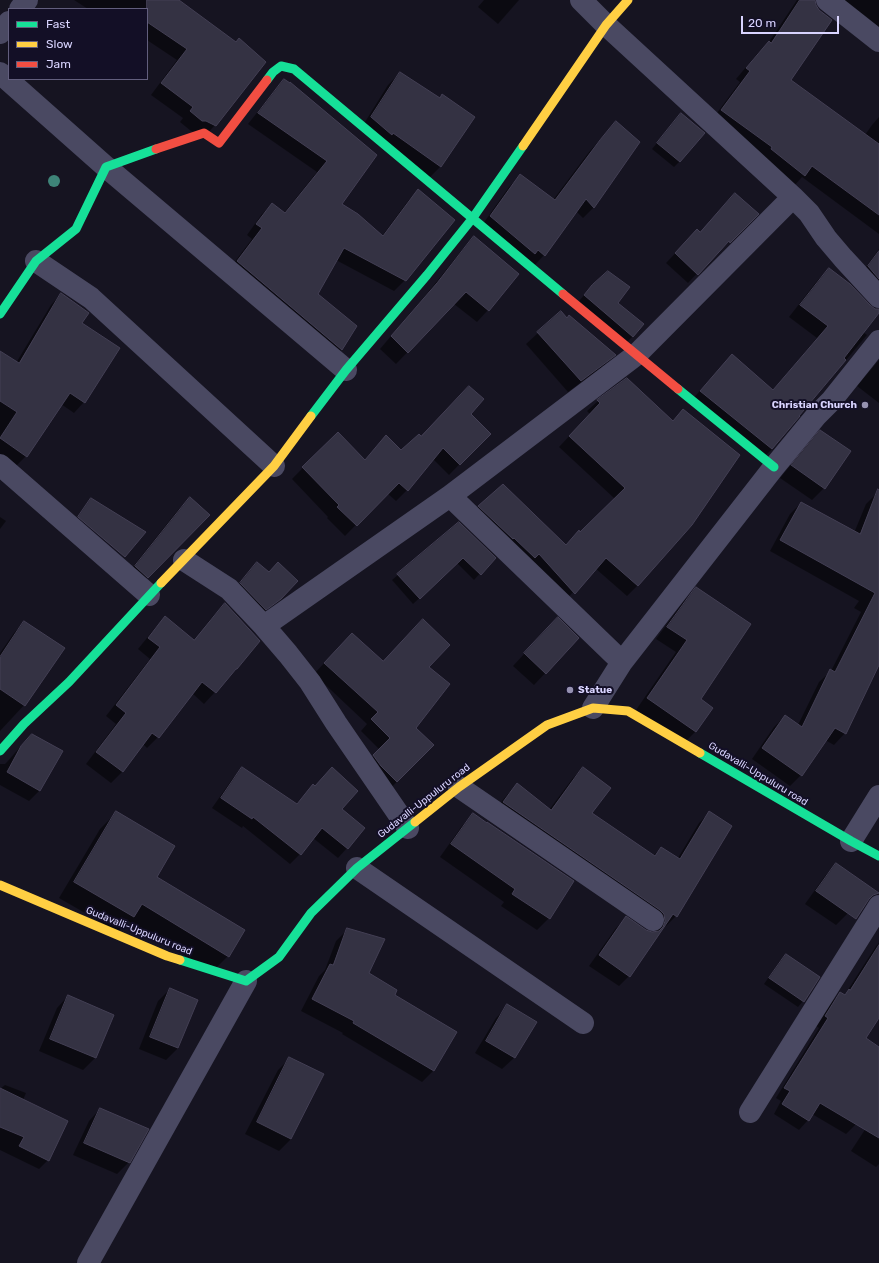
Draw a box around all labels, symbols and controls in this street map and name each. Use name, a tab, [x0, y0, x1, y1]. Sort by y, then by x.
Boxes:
legend	[8, 8, 148, 80]
scale bar	[743, 8, 841, 34]
text: 20 m	[748, 16, 776, 30]
text: Fast	[46, 17, 70, 31]
text: Slow	[46, 37, 73, 51]
text: Jam	[46, 57, 71, 71]
place label: Christian Church	[772, 399, 857, 411]
marker: Christian Church	[860, 400, 870, 410]
place label: Statue	[578, 684, 612, 696]
marker: Statue	[565, 685, 575, 695]
street label: Gudavalli-Uppuluru road	[706, 740, 810, 808]
street label: Gudavalli-Uppuluru road	[376, 761, 472, 841]
street label: Gudavalli-Uppuluru road	[84, 904, 194, 958]

